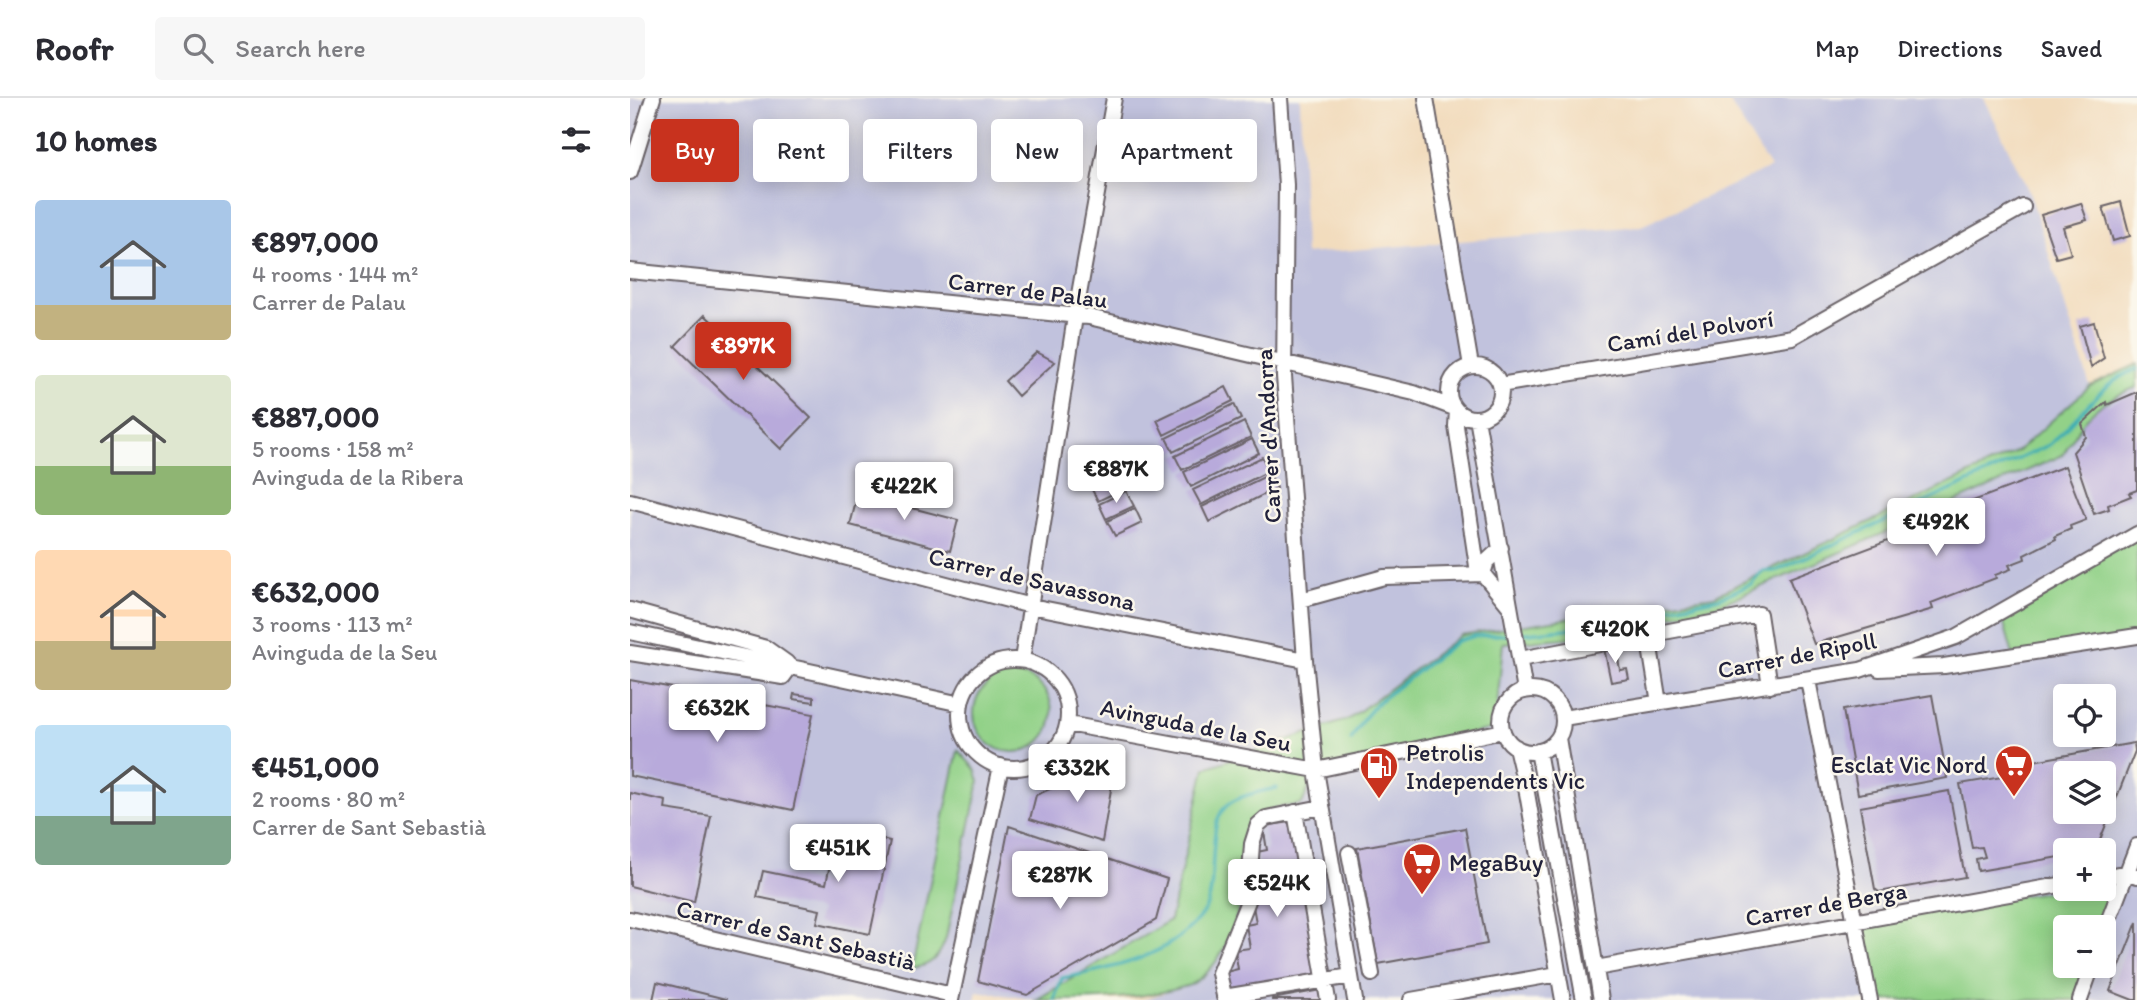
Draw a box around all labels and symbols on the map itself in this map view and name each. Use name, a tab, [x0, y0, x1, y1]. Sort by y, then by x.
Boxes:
street label: Carrer de Palau	[947, 266, 1109, 314]
street label: Camí del Polvorí	[1605, 304, 1775, 358]
pin: €897K	[694, 322, 792, 382]
street label: Carrer d'Andorra	[1249, 348, 1287, 524]
pin: €887K	[1067, 446, 1165, 505]
pin: €422K	[855, 462, 953, 522]
pin: €492K	[1887, 498, 1985, 558]
street label: Carrer de Savassona	[926, 541, 1139, 617]
pin: €420K	[1566, 606, 1664, 665]
street label: Carrer de Ripoll	[1715, 625, 1879, 685]
pin: €632K	[668, 684, 766, 744]
street label: Avinguda de la Seu	[1098, 692, 1294, 758]
place label: Petrolis Independents Vic	[1406, 738, 1585, 795]
supermarket icon: Esclat Vic Nord	[1993, 743, 2035, 798]
pin: €332K	[1028, 744, 1126, 804]
fuel station icon: Petrolis Independents Vic	[1358, 745, 1400, 800]
place label: Esclat Vic Nord	[1831, 750, 1987, 779]
pin: €451K	[789, 824, 887, 884]
supermarket icon: MegaBuy	[1401, 841, 1443, 896]
place label: MegaBuy	[1449, 848, 1543, 877]
pin: €287K	[1011, 852, 1109, 911]
pin: €524K	[1228, 860, 1326, 919]
street label: Carrer de Berga	[1743, 876, 1909, 932]
street label: Carrer de Sant Sebastià	[674, 893, 919, 977]

